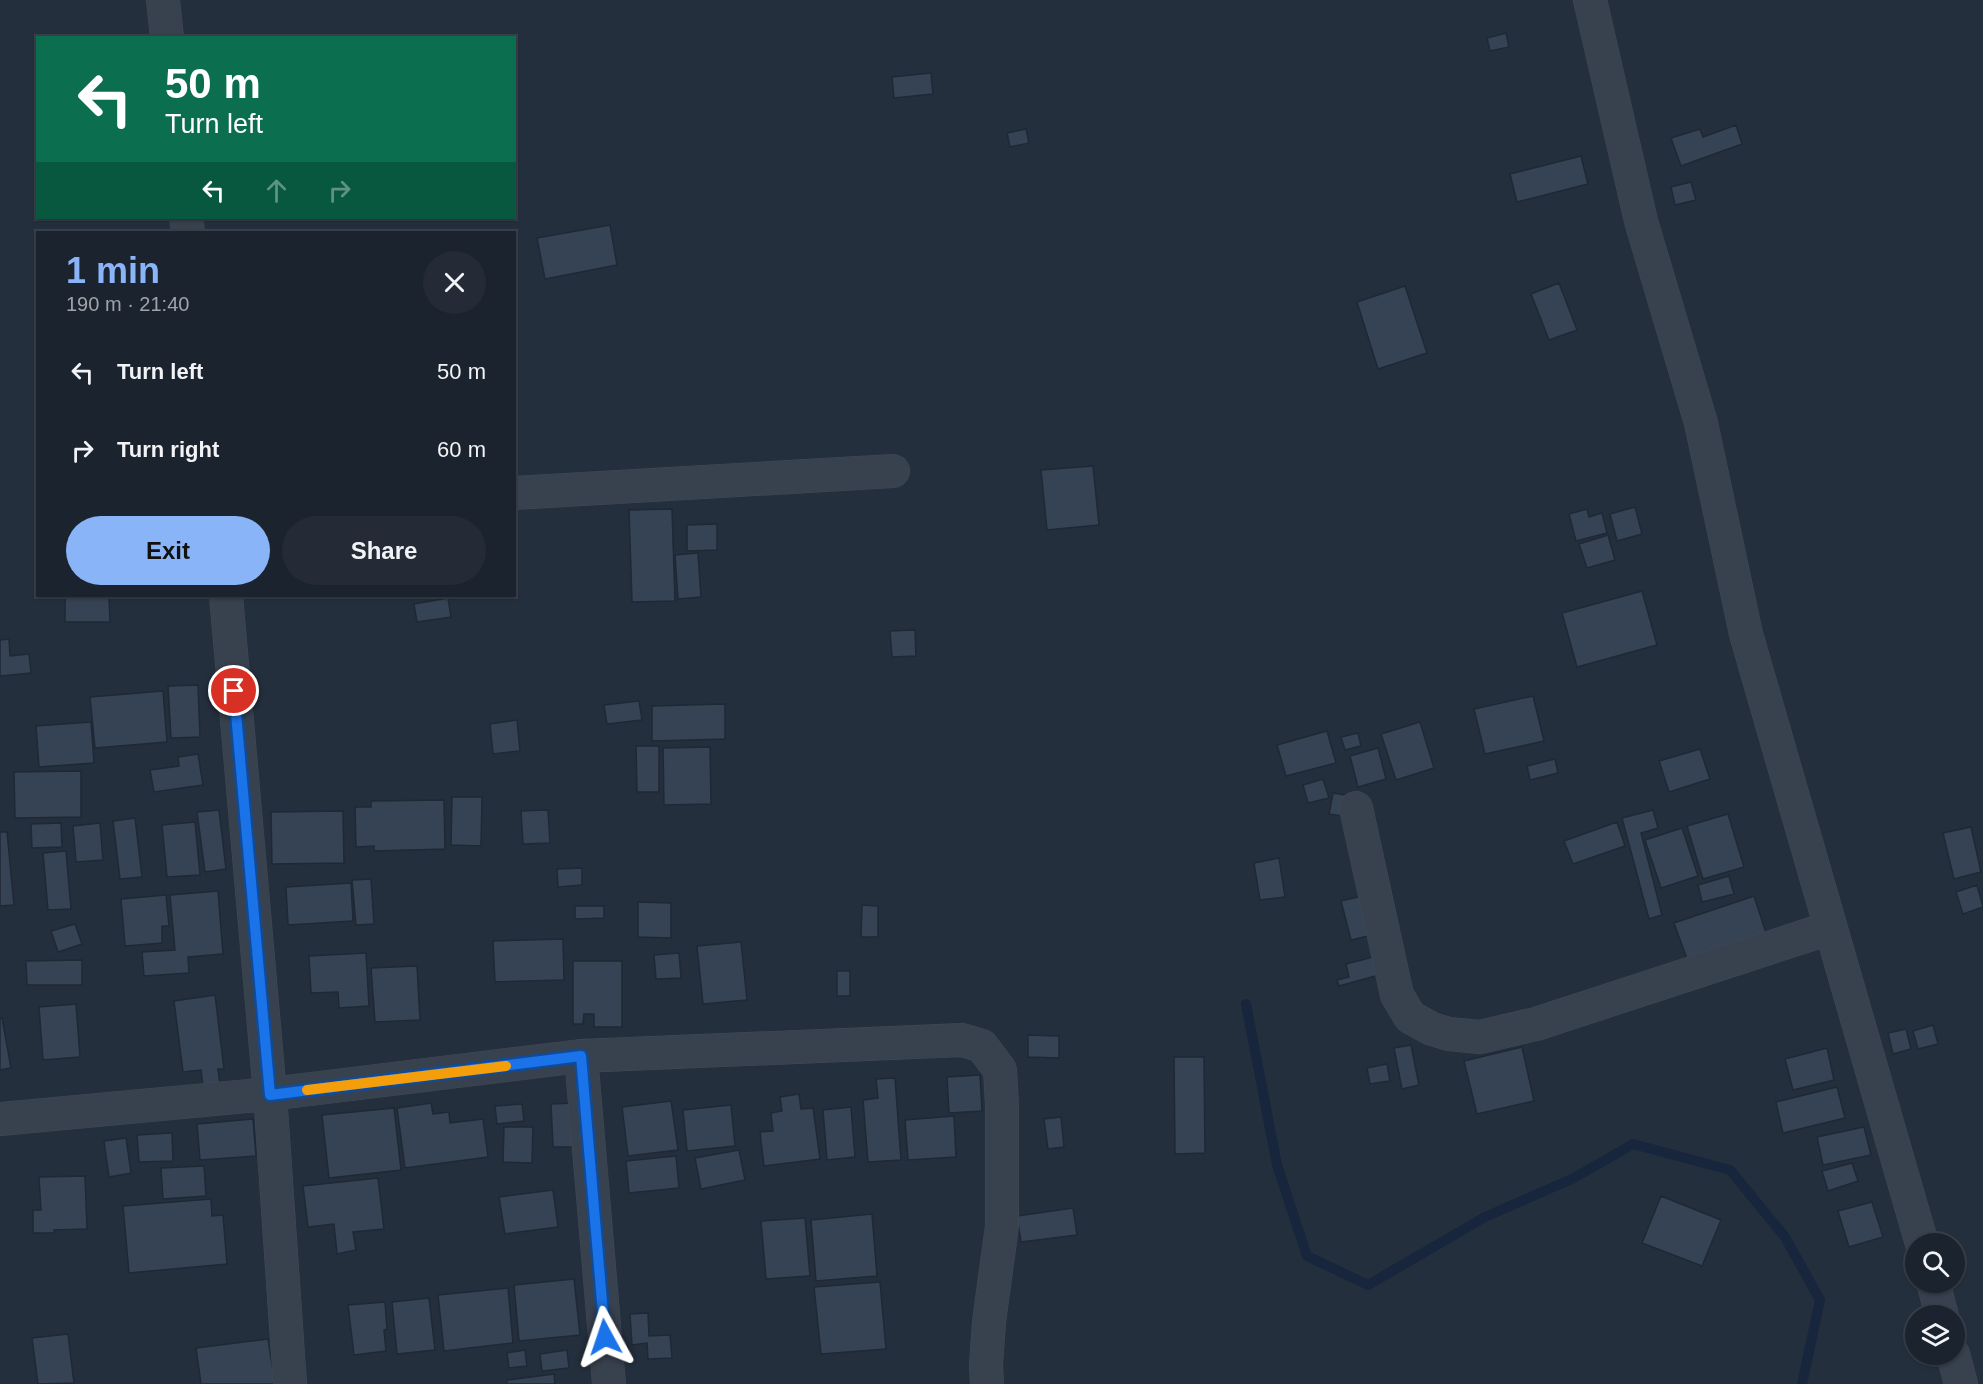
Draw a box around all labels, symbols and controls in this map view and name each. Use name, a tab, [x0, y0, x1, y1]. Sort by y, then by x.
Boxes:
icon: left	[66, 60, 144, 138]
text: 50 m	[165, 60, 261, 107]
text: Turn left	[165, 109, 263, 139]
icon: left	[197, 174, 230, 207]
icon: ahead	[260, 174, 293, 207]
icon: right	[323, 174, 356, 207]
text: 1 min	[66, 250, 160, 291]
button: close	[423, 251, 486, 314]
text: 190 m · 21:40	[66, 293, 189, 315]
icon: left	[66, 356, 99, 389]
text: Turn left	[117, 359, 203, 384]
text: 50 m	[437, 359, 486, 384]
icon: right	[66, 434, 99, 467]
text: Turn right	[117, 437, 219, 462]
text: 60 m	[437, 437, 486, 462]
button: Exit	[66, 516, 270, 585]
button: Share	[282, 516, 486, 585]
pin	[208, 665, 259, 716]
icon: arrive	[217, 674, 250, 707]
map controls	[1905, 1233, 1965, 1365]
button: search	[1905, 1233, 1965, 1293]
position arrow	[573, 1305, 637, 1369]
button: layers	[1905, 1305, 1965, 1365]

